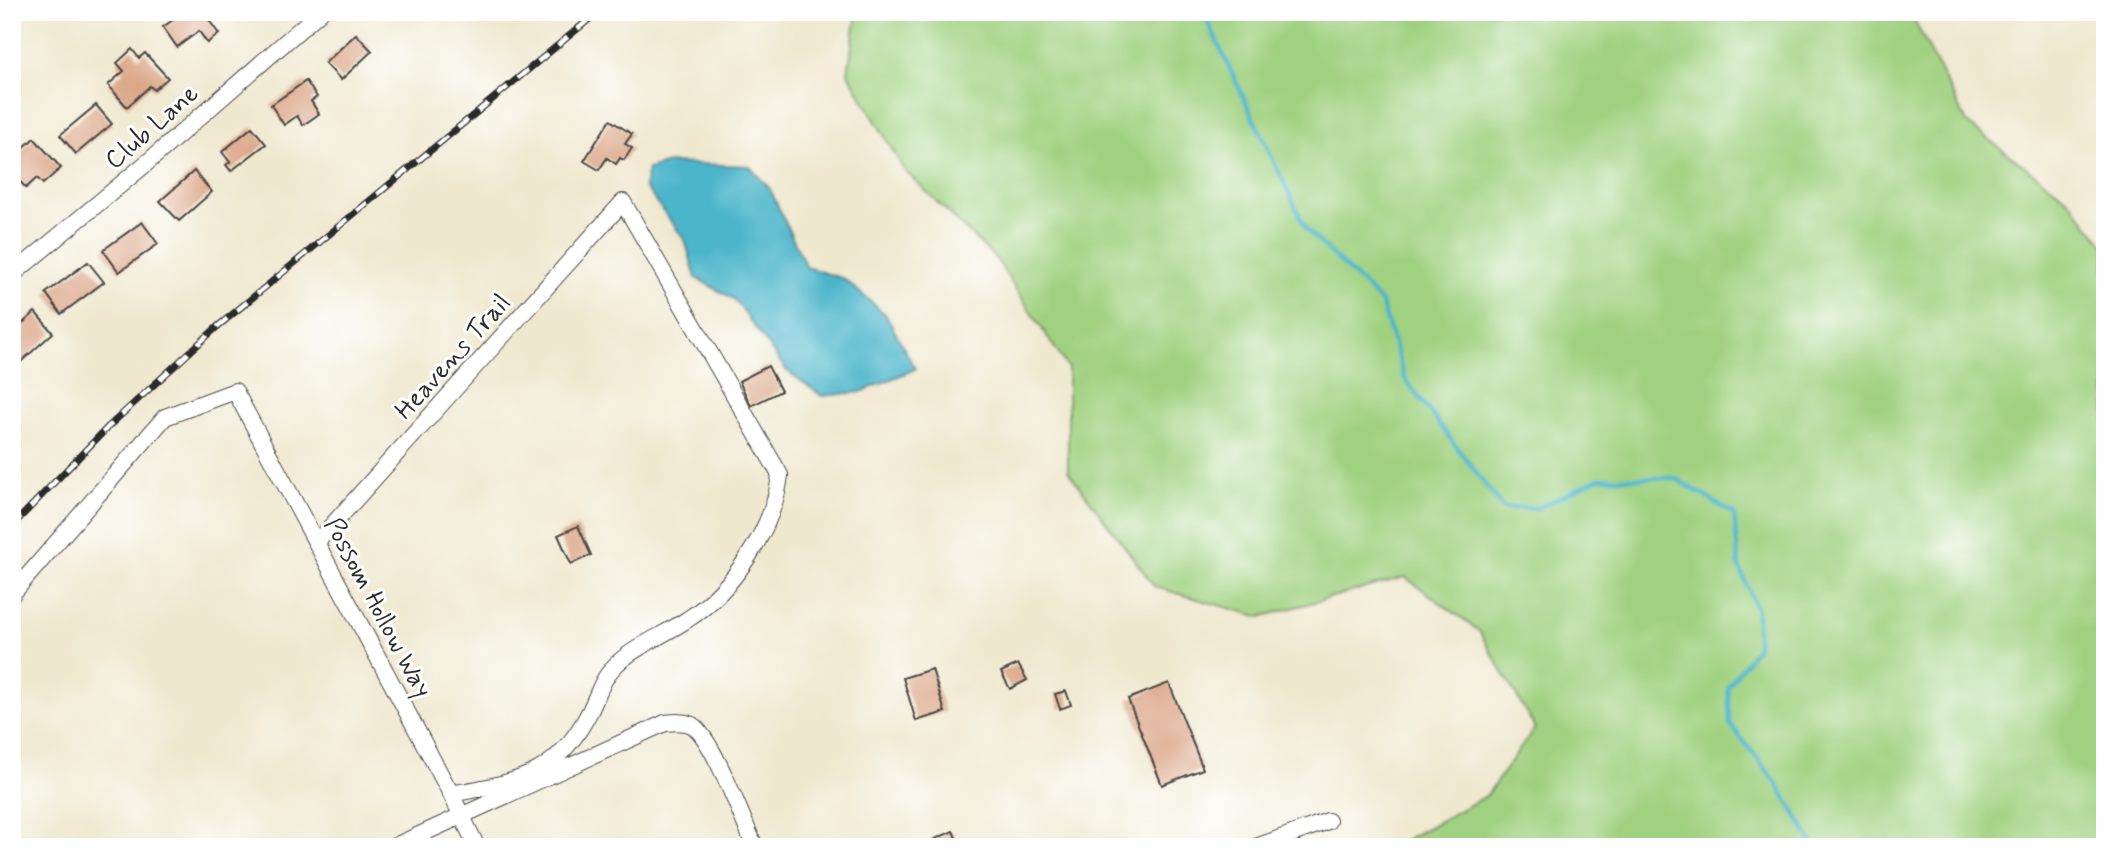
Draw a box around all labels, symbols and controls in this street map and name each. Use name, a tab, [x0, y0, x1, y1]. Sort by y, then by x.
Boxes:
street label: Club Lane	[98, 77, 206, 178]
street label: Heavens Trail	[388, 287, 519, 427]
street label: Possom Hollow Way	[315, 512, 439, 704]

